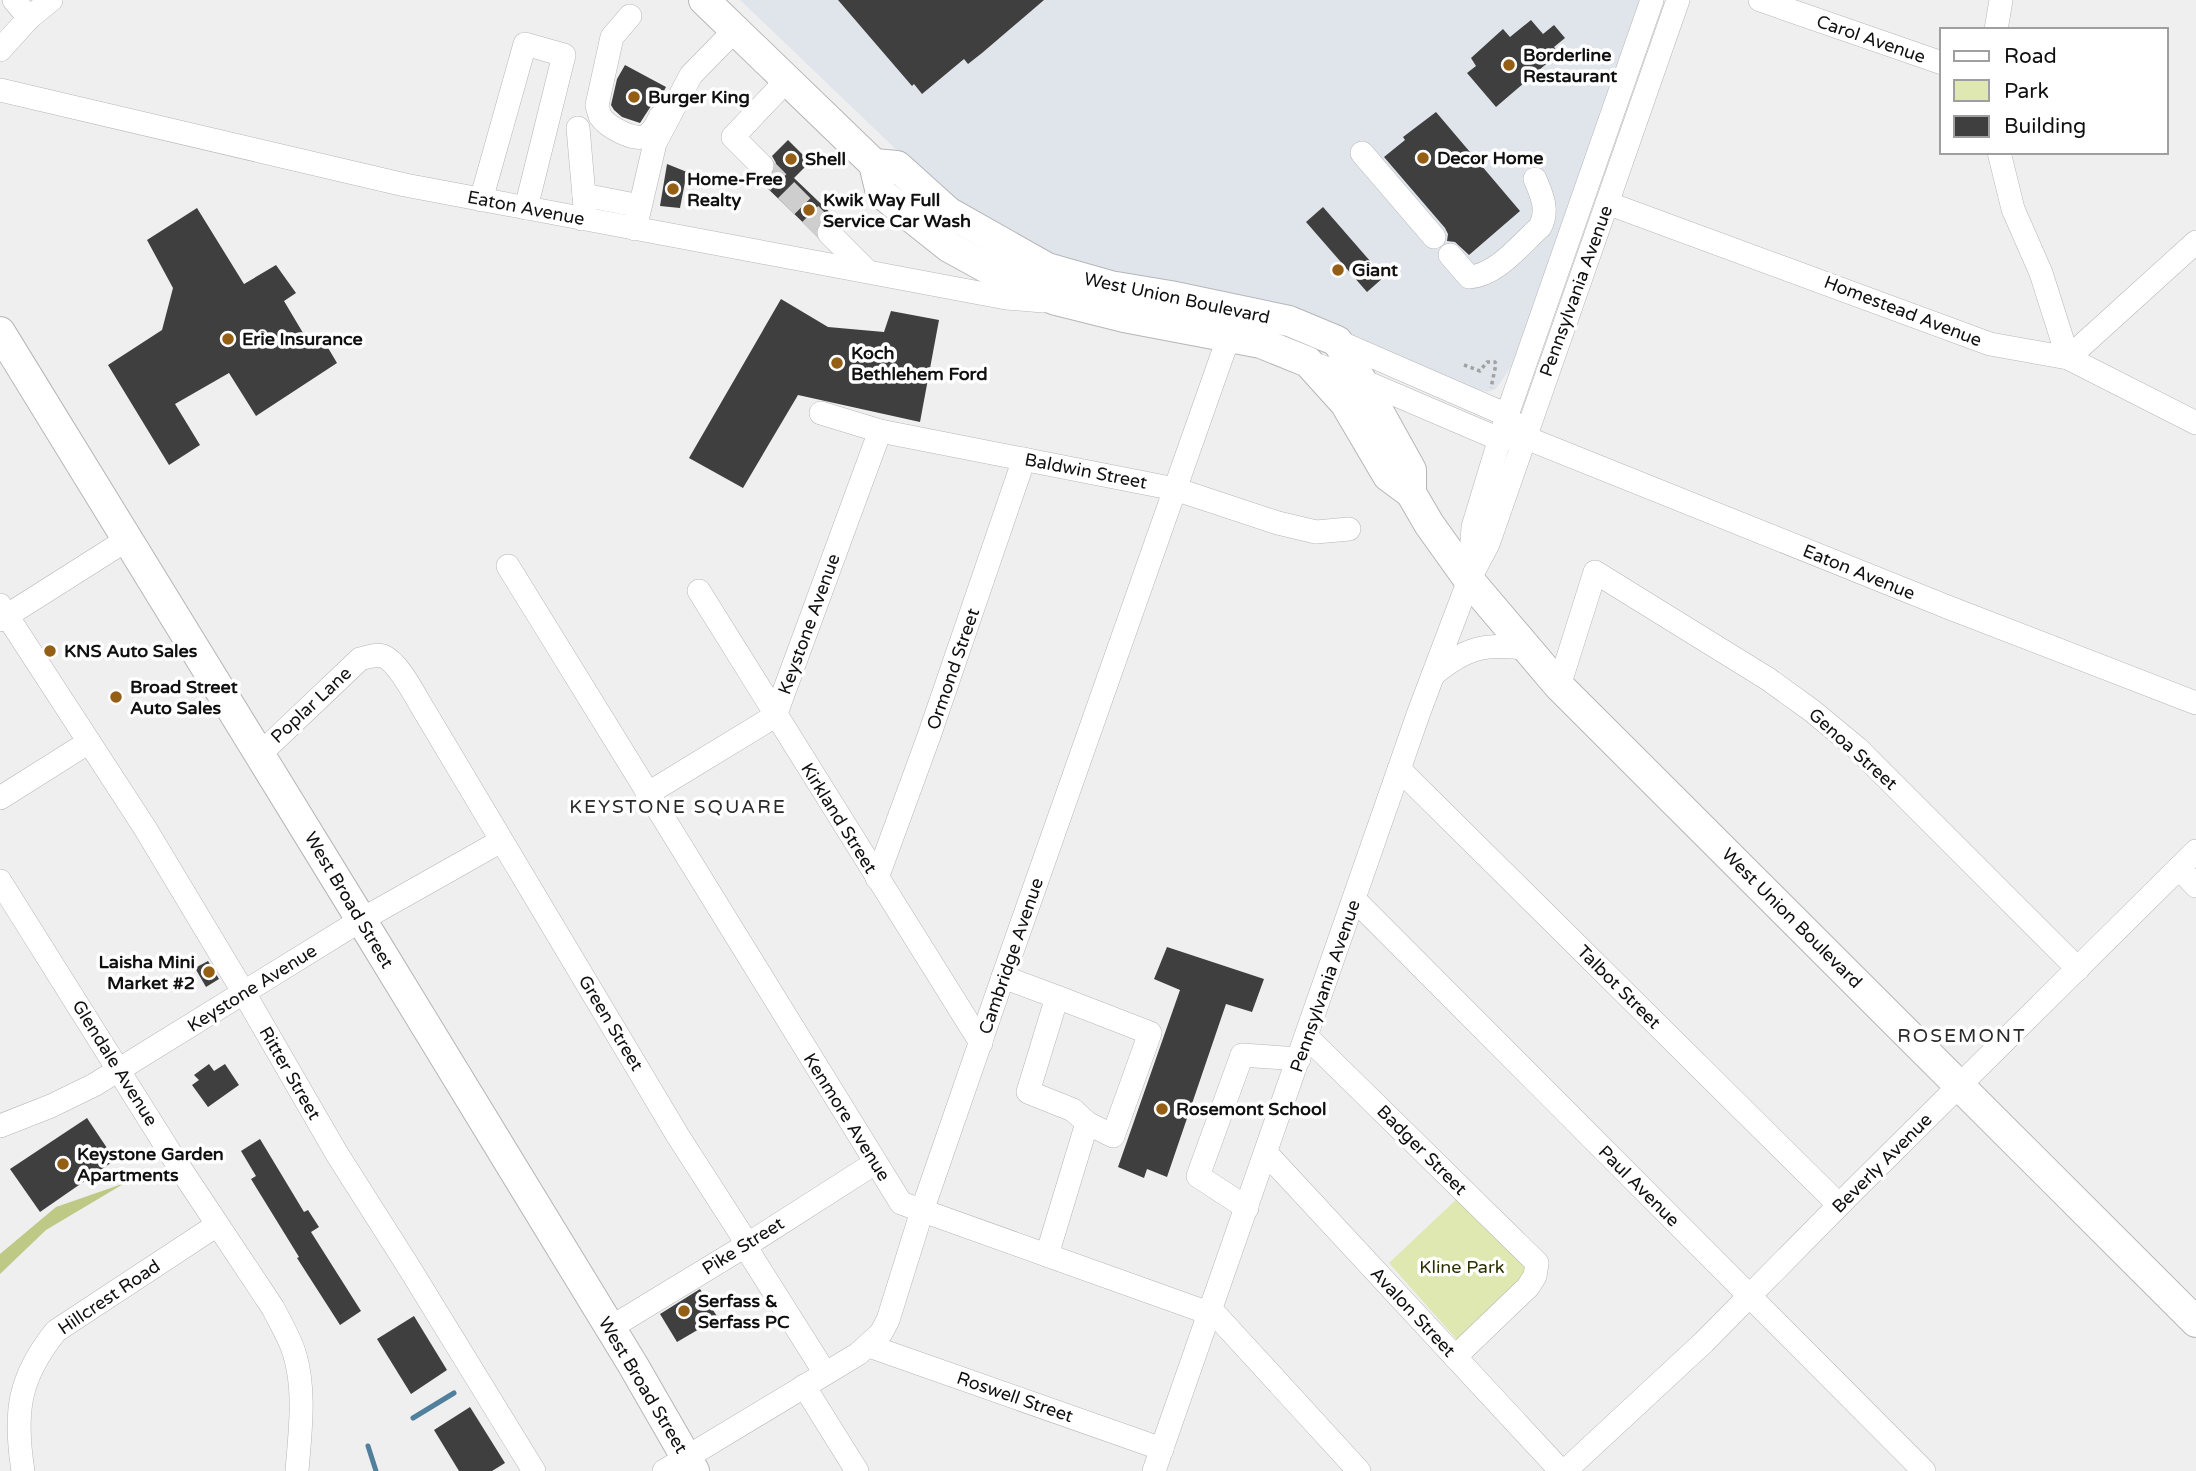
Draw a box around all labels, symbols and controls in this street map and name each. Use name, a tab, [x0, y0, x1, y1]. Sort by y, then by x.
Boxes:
street label: Carol Avenue	[1814, 10, 1928, 68]
legend	[1940, 28, 2168, 154]
place label: Borderline Restaurant	[1523, 44, 1617, 87]
text: Road	[2004, 44, 2057, 69]
marker: Borderline Restaurant	[1501, 57, 1517, 73]
text: Park	[2004, 79, 2049, 104]
place label: Burger King	[648, 86, 750, 108]
marker: Burger King	[626, 89, 642, 105]
text: Building	[2004, 114, 2086, 139]
place label: Decor Home	[1437, 147, 1543, 169]
place label: Shell	[805, 148, 846, 170]
marker: Decor Home	[1415, 150, 1431, 166]
marker: Shell	[783, 151, 799, 167]
place label: Home-Free Realty	[687, 168, 783, 211]
marker: Home-Free Realty	[665, 181, 681, 197]
street label: Eaton Avenue	[465, 186, 587, 230]
place label: Kwik Way Full Service Car Wash	[823, 189, 971, 232]
marker: Kwik Way Full Service Car Wash	[801, 202, 817, 218]
street label: Pennsylvania Avenue	[1535, 202, 1617, 380]
place label: Giant	[1352, 259, 1398, 281]
marker: Giant	[1330, 262, 1346, 278]
street label: West Union Boulevard	[1082, 268, 1272, 328]
street label: Homestead Avenue	[1821, 271, 1985, 351]
place label: Erie Insurance	[242, 328, 363, 350]
marker: Erie Insurance	[220, 331, 236, 347]
place label: Koch Bethlehem Ford	[851, 342, 988, 385]
marker: Koch Bethlehem Ford	[829, 355, 845, 371]
street label: Baldwin Street	[1023, 448, 1149, 494]
street label: Eaton Avenue	[1800, 540, 1918, 604]
street label: Keystone Avenue	[773, 551, 845, 697]
street label: Ormond Street	[922, 605, 984, 733]
place label: KNS Auto Sales	[64, 640, 198, 662]
marker: KNS Auto Sales	[42, 643, 58, 659]
street label: Poplar Lane	[266, 662, 356, 748]
place label: Broad Street Auto Sales	[130, 676, 238, 719]
marker: Broad Street Auto Sales	[108, 689, 124, 705]
street label: Genoa Street	[1804, 703, 1902, 795]
street label: Kirkland Street	[796, 759, 882, 877]
district label: KEYSTONE SQUARE	[569, 796, 787, 818]
street label: West Broad Street	[300, 828, 398, 972]
street label: West Union Boulevard	[1717, 843, 1867, 993]
street label: Cambridge Avenue	[974, 875, 1048, 1037]
street label: Pennsylvania Avenue	[1285, 897, 1365, 1075]
street label: Keystone Avenue	[183, 939, 321, 1037]
street label: Talbot Street	[1573, 941, 1666, 1034]
place label: Laisha Mini Market #2	[99, 951, 195, 994]
marker: Laisha Mini Market #2	[201, 964, 217, 980]
street label: Green Street	[574, 971, 648, 1075]
street label: Glendale Avenue	[67, 996, 163, 1130]
street label: Ritter Street	[254, 1022, 326, 1124]
district label: ROSEMONT	[1897, 1025, 2027, 1047]
street label: Kenmore Avenue	[799, 1049, 895, 1185]
place label: Rosemont School	[1176, 1098, 1326, 1120]
street label: Badger Street	[1372, 1100, 1472, 1200]
marker: Rosemont School	[1154, 1101, 1170, 1117]
street label: Beverly Avenue	[1827, 1108, 1937, 1218]
street label: Paul Avenue	[1594, 1141, 1684, 1231]
place label: Keystone Garden Apartments	[77, 1143, 224, 1186]
marker: Keystone Garden Apartments	[55, 1156, 71, 1172]
street label: Pike Street	[698, 1212, 788, 1280]
street label: Hillcrest Road	[54, 1255, 164, 1339]
park label: Kline Park	[1419, 1256, 1505, 1278]
street label: Avalon Street	[1366, 1263, 1460, 1362]
place label: Serfass & Serfass PC	[698, 1290, 790, 1333]
marker: Serfass & Serfass PC	[676, 1303, 692, 1319]
street label: West Broad Street	[594, 1313, 692, 1457]
street label: Roswell Street	[954, 1367, 1076, 1427]

